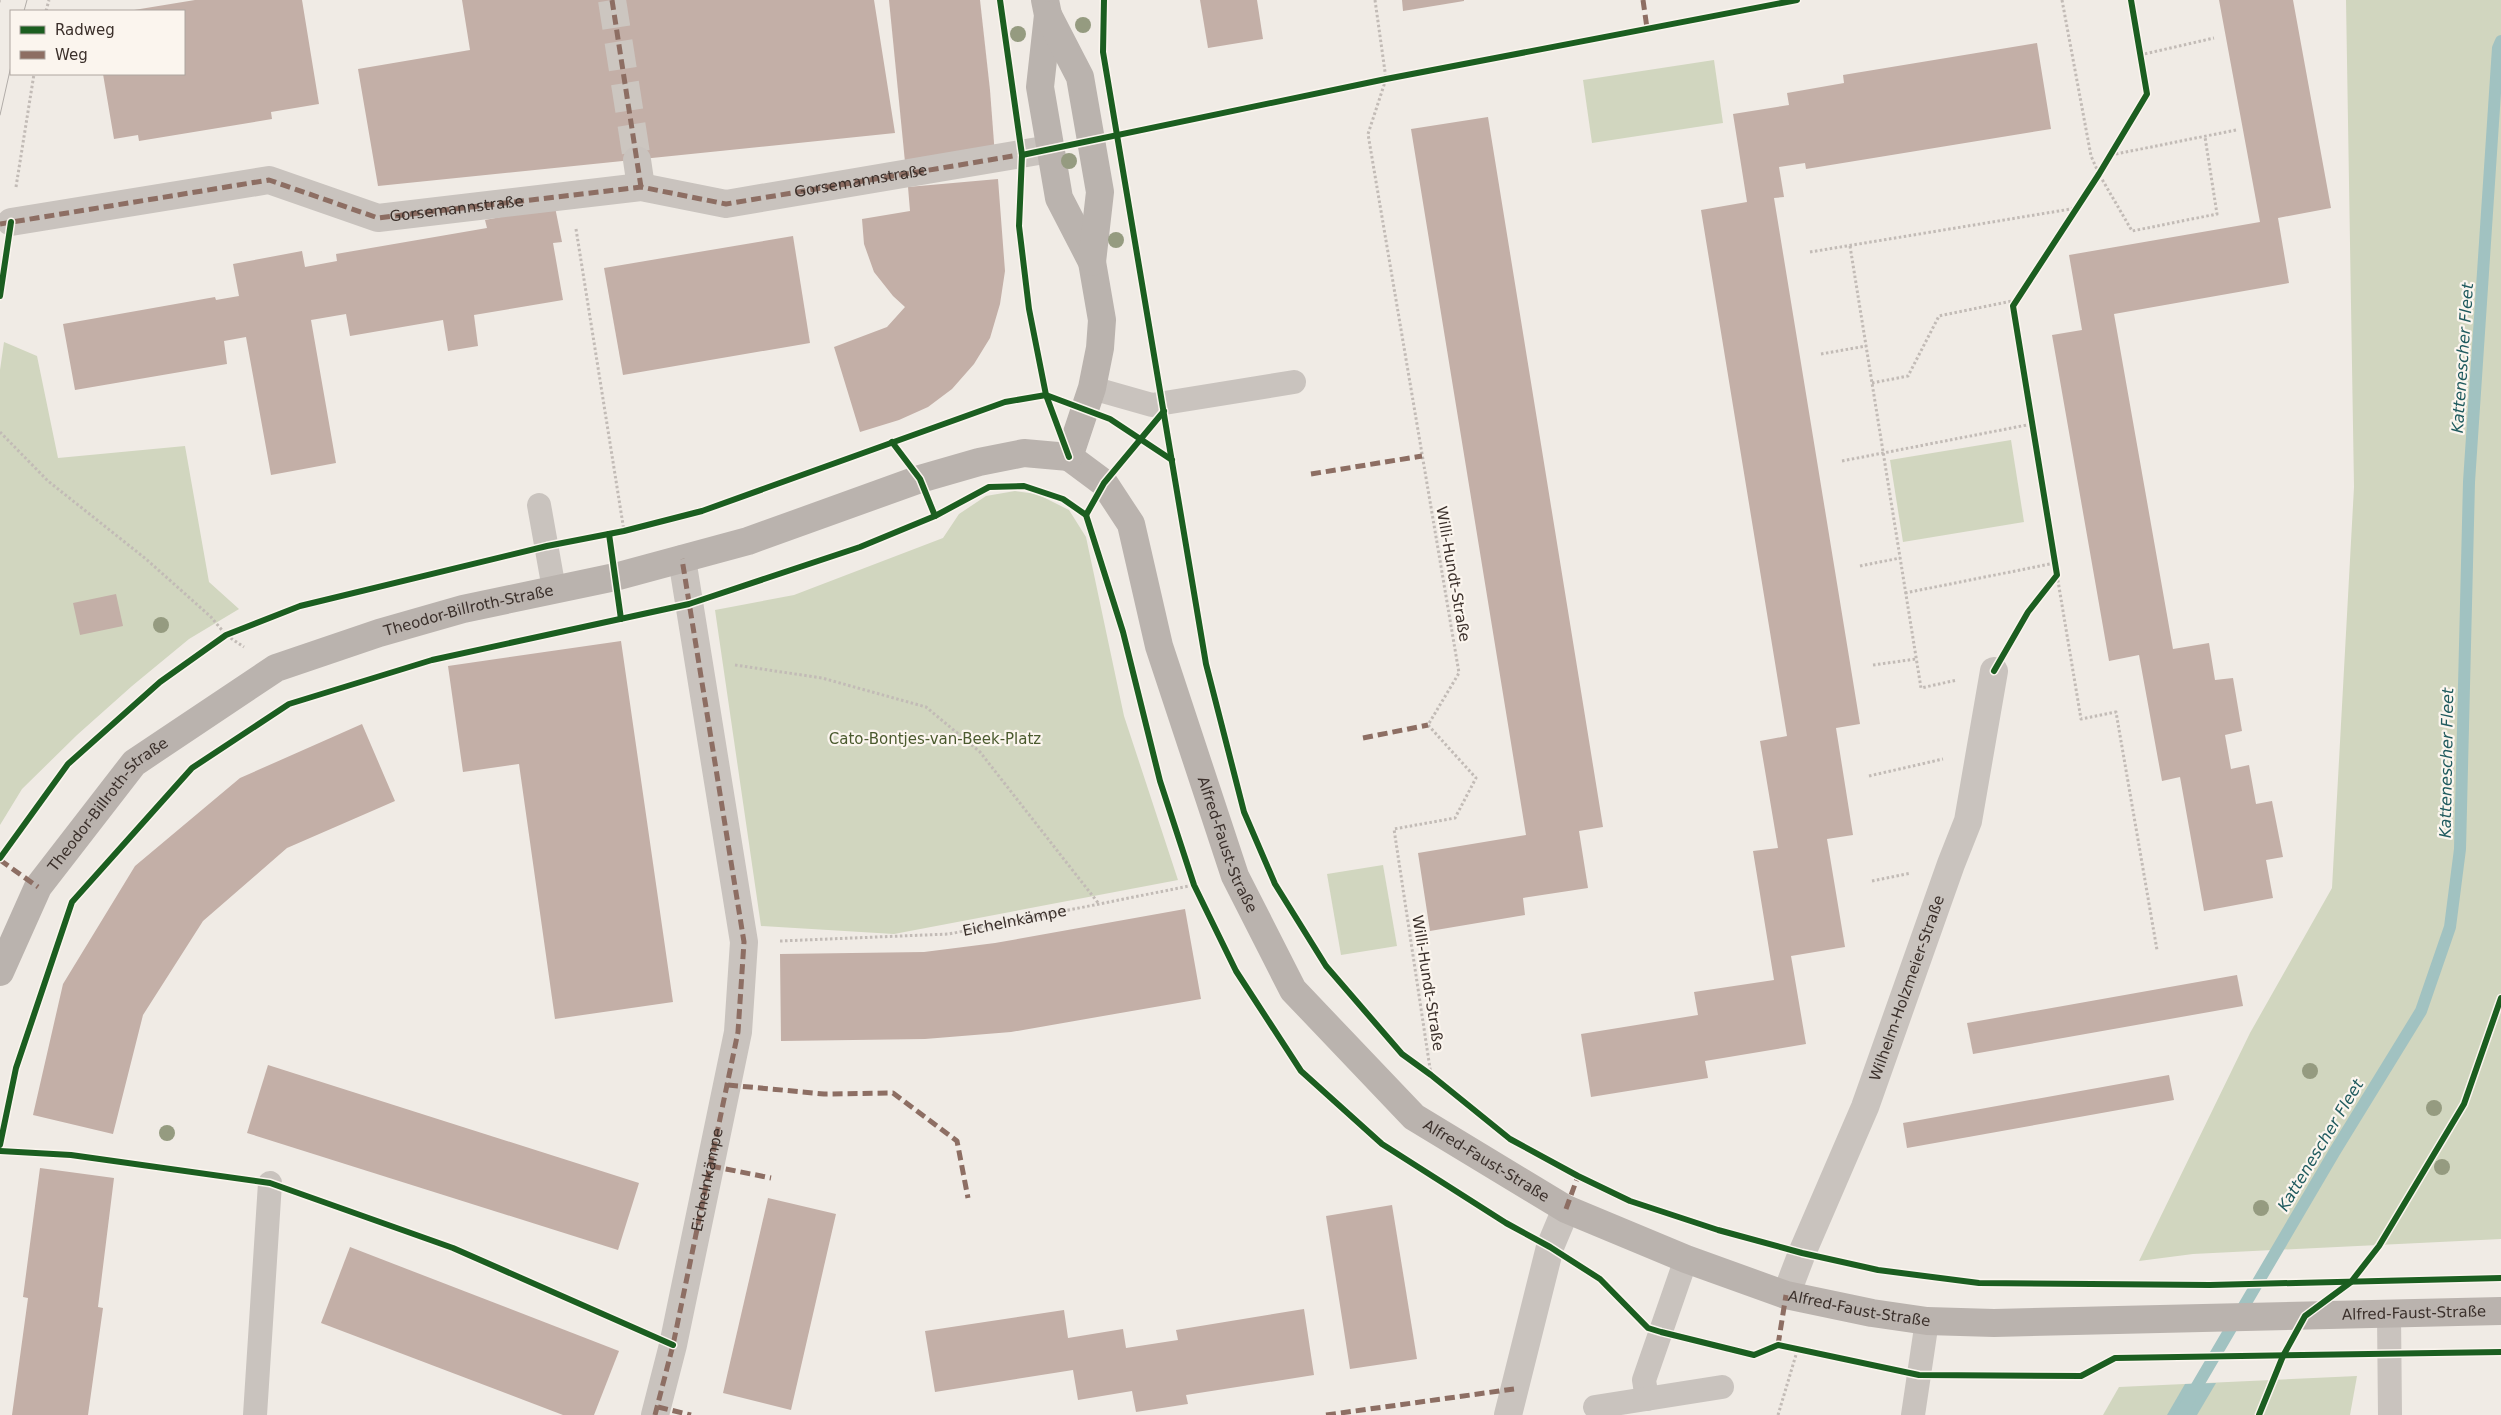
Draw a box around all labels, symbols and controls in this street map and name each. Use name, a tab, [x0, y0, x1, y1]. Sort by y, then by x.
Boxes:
legend	[10, 10, 185, 75]
text: Radweg	[55, 21, 115, 39]
text: Weg	[55, 46, 88, 64]
street label: Gorsemannstraße	[793, 161, 929, 201]
street label: Gorsemannstraße	[389, 192, 525, 226]
water label: Kattenescher Fleet	[2448, 282, 2477, 434]
street label: Willi-Hundt-Straße	[1432, 505, 1474, 643]
street label: Theodor-Billroth-Straße	[381, 581, 555, 640]
water label: Kattenescher Fleet	[2436, 687, 2457, 838]
park label: Cato-Bontjes-van-Beek-Platz	[829, 730, 1041, 748]
street label: Theodor-Billroth-Straße	[44, 734, 172, 876]
street label: Alfred-Faust-Straße	[1194, 774, 1261, 916]
street label: Wilhelm-Holzmeier-Straße	[1866, 893, 1948, 1083]
street label: Eichelnkämpe	[961, 902, 1068, 940]
street label: Willi-Hundt-Straße	[1408, 914, 1448, 1052]
water label: Kattenescher Fleet	[2274, 1075, 2368, 1215]
street label: Alfred-Faust-Straße	[1420, 1116, 1553, 1206]
street label: Eichelnkämpe	[688, 1126, 727, 1233]
street label: Alfred-Faust-Straße	[1787, 1287, 1932, 1330]
street label: Alfred-Faust-Straße	[2342, 1302, 2486, 1324]

